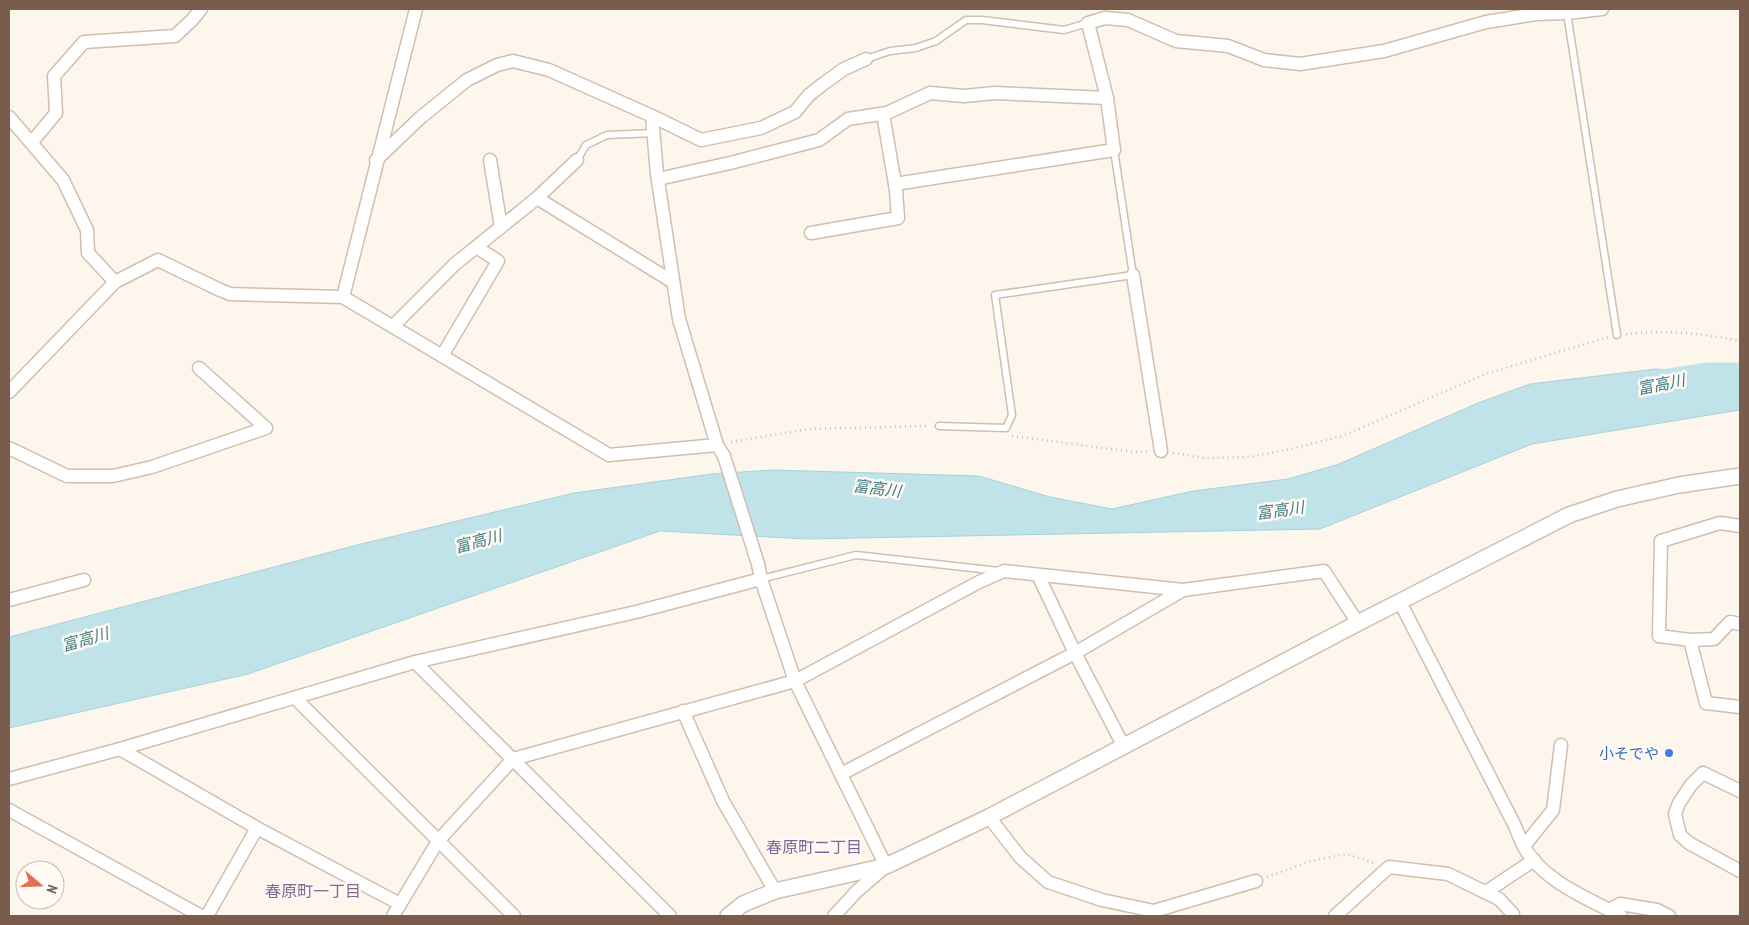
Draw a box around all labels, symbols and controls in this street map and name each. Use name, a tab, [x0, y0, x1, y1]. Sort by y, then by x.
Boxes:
water label: 富高川	[1636, 369, 1688, 398]
water label: 富高川	[852, 475, 904, 501]
water label: 富高川	[1255, 496, 1307, 523]
water label: 富高川	[452, 525, 506, 557]
water label: 富高川	[59, 622, 113, 655]
place label: 小そでや	[1599, 744, 1659, 763]
marker: 小そでや	[1663, 747, 1675, 759]
district label: 春原町二丁目	[766, 837, 862, 857]
north arrow	[15, 860, 65, 910]
district label: 春原町一丁目	[265, 881, 361, 901]
text: N	[43, 883, 62, 896]

